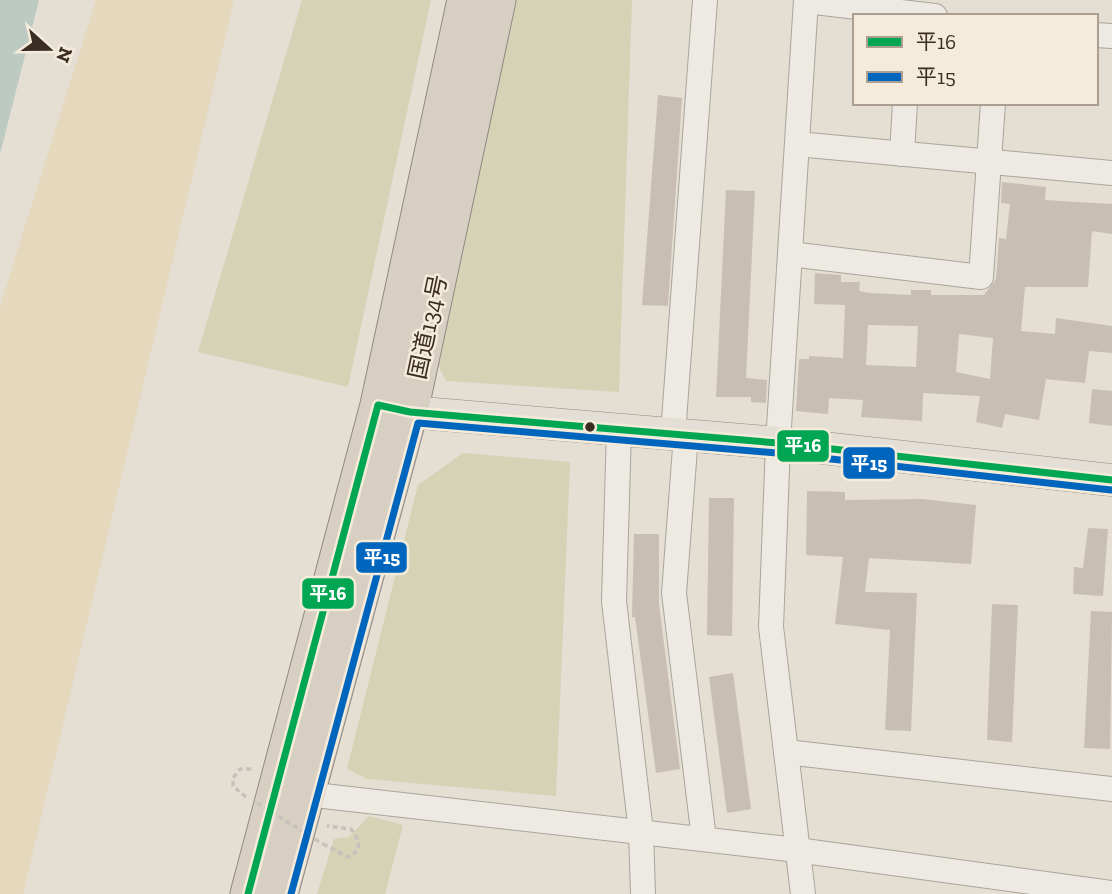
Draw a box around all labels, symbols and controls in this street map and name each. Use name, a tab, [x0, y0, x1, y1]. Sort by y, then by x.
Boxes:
north arrow	[14, 14, 84, 84]
legend	[853, 14, 1098, 105]
text: 平16	[916, 29, 956, 54]
text: N	[51, 44, 78, 66]
text: 平15	[916, 64, 956, 89]
street label: 国道134号	[402, 272, 453, 382]
unlabelled marker	[583, 420, 597, 434]
line badge: 平16	[776, 429, 830, 463]
text: 平16	[785, 434, 821, 457]
line badge: 平15	[842, 446, 896, 480]
text: 平15	[851, 452, 887, 475]
line badge: 平15	[355, 541, 408, 574]
text: 平15	[364, 546, 400, 569]
line badge: 平16	[301, 577, 355, 610]
text: 平16	[310, 582, 346, 605]

